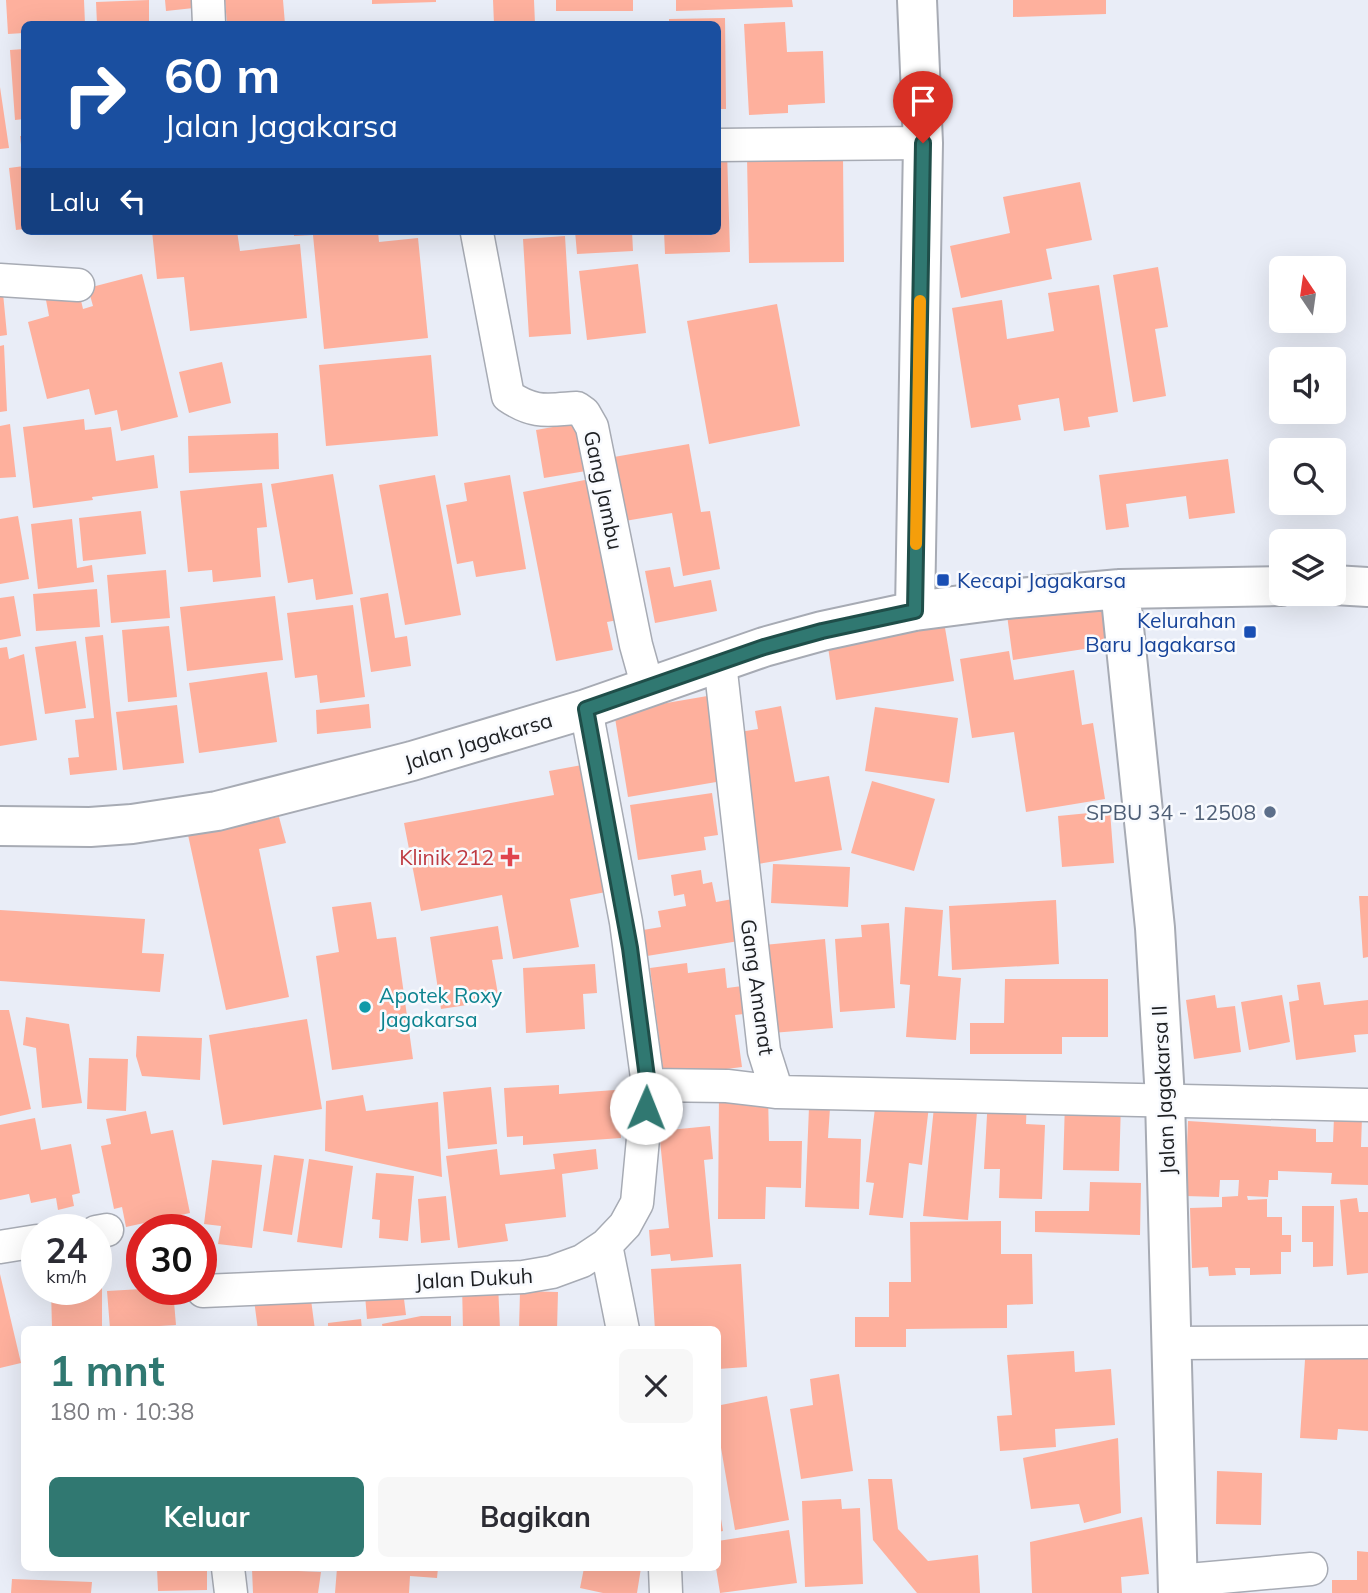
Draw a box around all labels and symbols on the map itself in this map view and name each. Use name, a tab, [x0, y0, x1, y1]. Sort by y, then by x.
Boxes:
pin	[893, 71, 953, 143]
north arrow	[1269, 256, 1346, 332]
street label: Gang Jambu	[579, 428, 629, 552]
place label: Kecapi Jagakarsa	[957, 567, 1126, 593]
marker: Kecapi Jagakarsa	[935, 572, 951, 588]
place label: Kelurahan Baru Jagakarsa	[1085, 607, 1236, 657]
marker: Kelurahan Baru Jagakarsa	[1242, 624, 1258, 640]
street label: Jalan Jagakarsa	[401, 706, 555, 776]
place label: SPBU 34 - 12508	[1086, 799, 1256, 825]
marker: SPBU 34 - 12508	[1262, 804, 1278, 820]
place label: Klinik 212	[399, 844, 494, 870]
marker: Klinik 212	[500, 847, 520, 867]
street label: Gang Amanat	[736, 917, 780, 1057]
place label: Apotek Roxy Jagakarsa	[379, 982, 502, 1032]
marker: Apotek Roxy Jagakarsa	[357, 999, 373, 1015]
street label: Jalan Jagakarsa II	[1146, 1004, 1180, 1176]
position arrow	[609, 1071, 683, 1145]
speed limit sign: 30	[126, 1214, 217, 1305]
street label: Jalan Dukuh	[414, 1262, 534, 1294]

